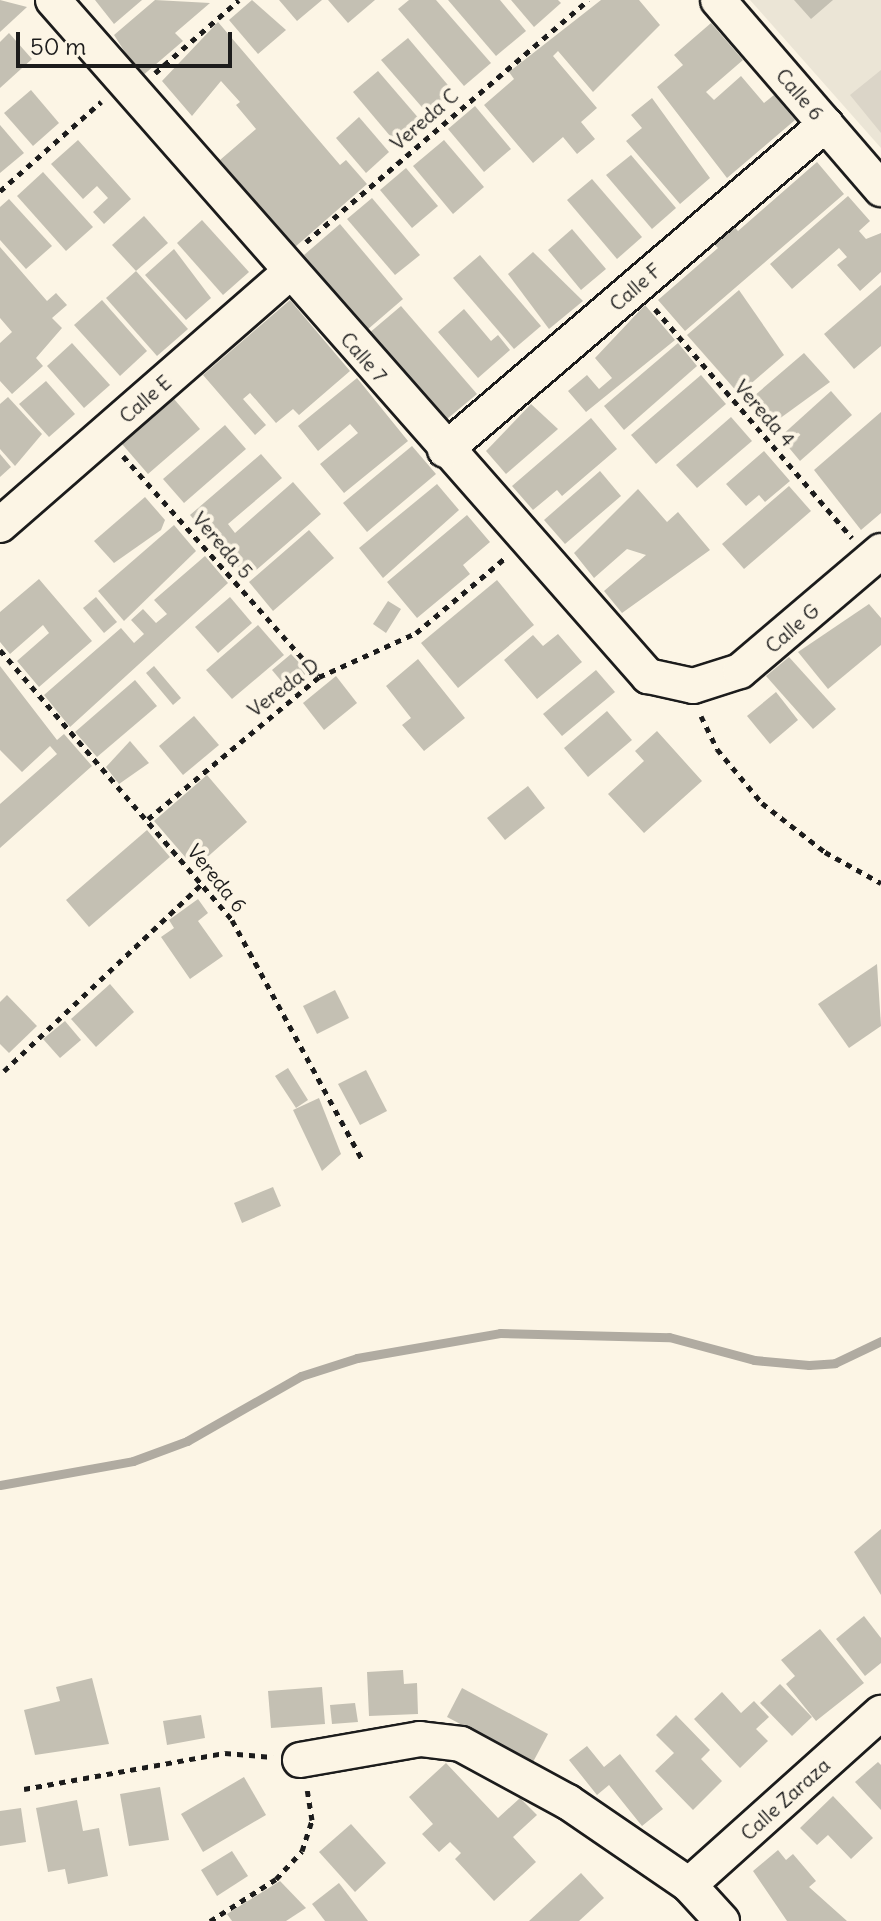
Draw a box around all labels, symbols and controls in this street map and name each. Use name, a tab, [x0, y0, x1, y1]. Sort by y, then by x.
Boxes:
scale bar	[20, 16, 236, 66]
text: 50 m	[30, 31, 86, 61]
street label: Calle 6	[771, 63, 829, 125]
street label: Vereda C	[385, 83, 463, 155]
street label: Calle F	[604, 258, 666, 316]
street label: Calle 7	[336, 327, 392, 387]
street label: Calle E	[114, 370, 176, 428]
street label: Vereda 4	[730, 375, 800, 451]
street label: Vereda 5	[188, 507, 258, 583]
street label: Calle G	[760, 598, 824, 658]
street label: Vereda D	[243, 652, 323, 722]
street label: Vereda 6	[182, 839, 252, 917]
street label: Calle Zaraza	[736, 1753, 834, 1845]

